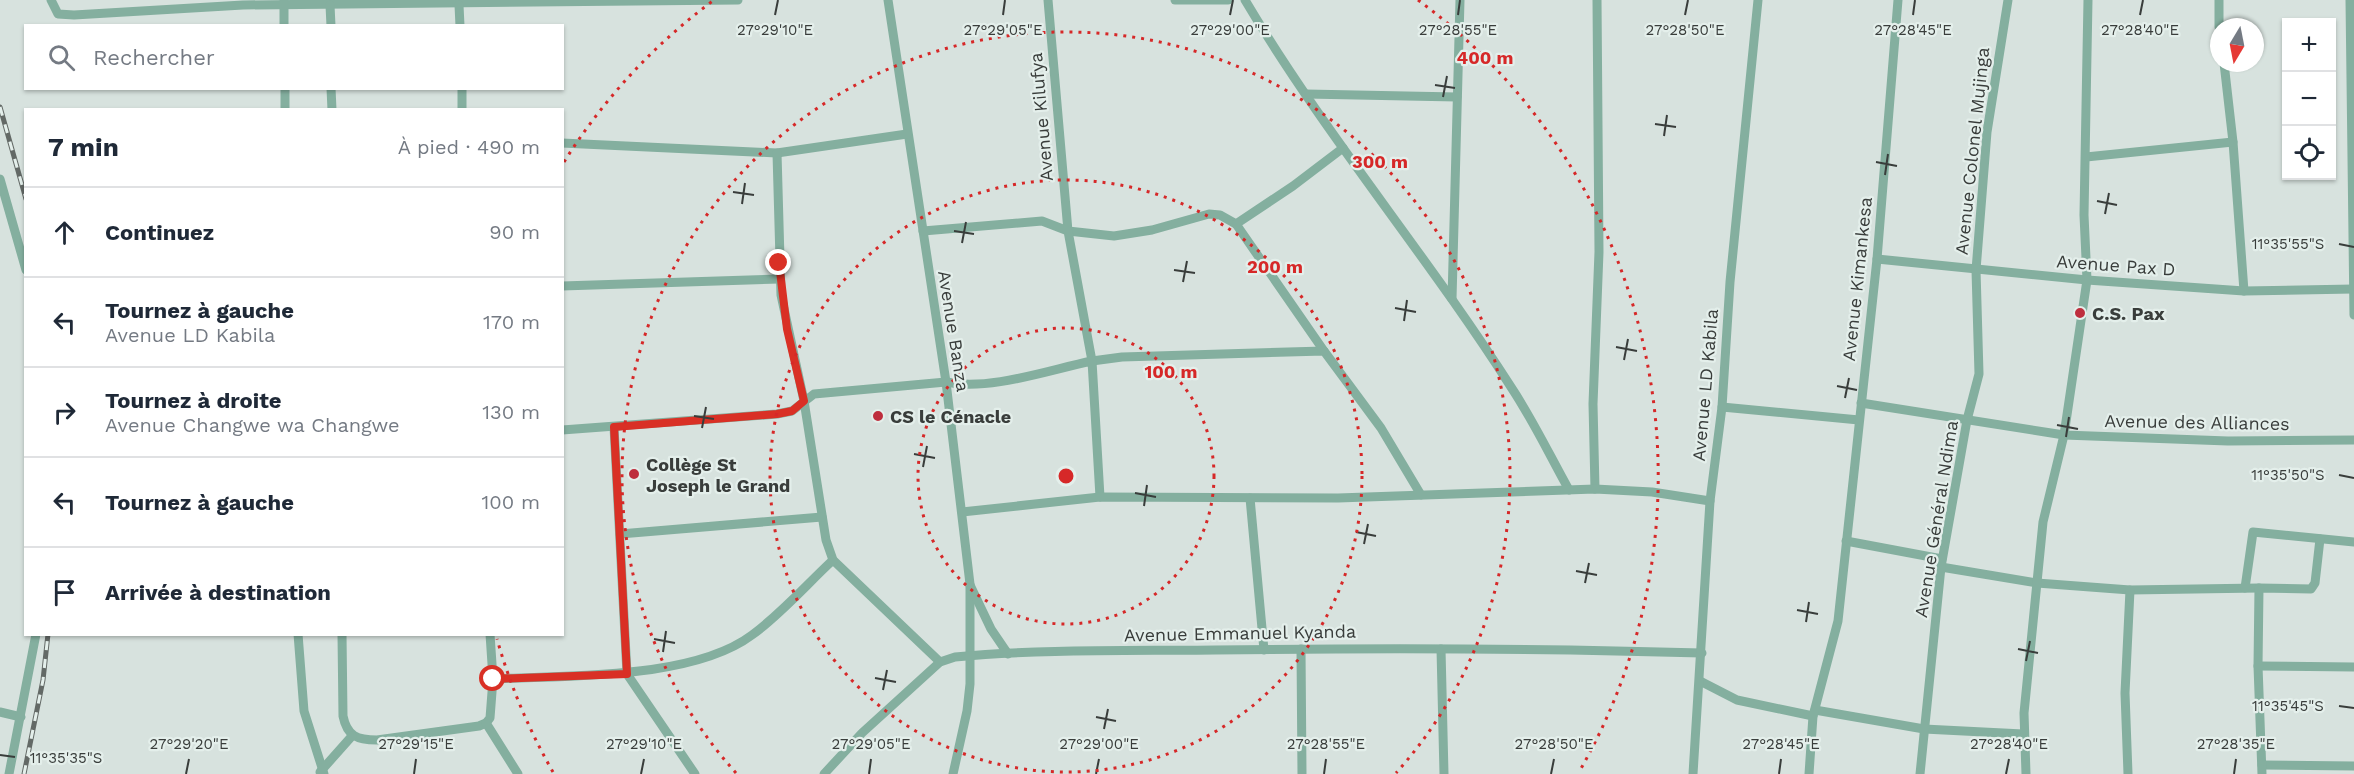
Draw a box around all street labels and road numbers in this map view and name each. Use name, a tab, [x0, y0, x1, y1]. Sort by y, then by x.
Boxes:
street label: Avenue Colonel Mujinga	[1951, 46, 1993, 256]
street label: Avenue Kilufya	[1025, 52, 1057, 182]
street label: Avenue Kimankesa	[1838, 196, 1876, 362]
street label: Avenue Pax D	[2056, 250, 2176, 280]
street label: Avenue Banza	[934, 269, 974, 393]
street label: Avenue LD Kabila	[1688, 308, 1722, 462]
street label: Avenue des Alliances	[2104, 410, 2290, 434]
street label: Avenue Général Ndima	[1910, 419, 1962, 619]
street label: Avenue Emmanuel Kyanda	[1124, 620, 1356, 646]

